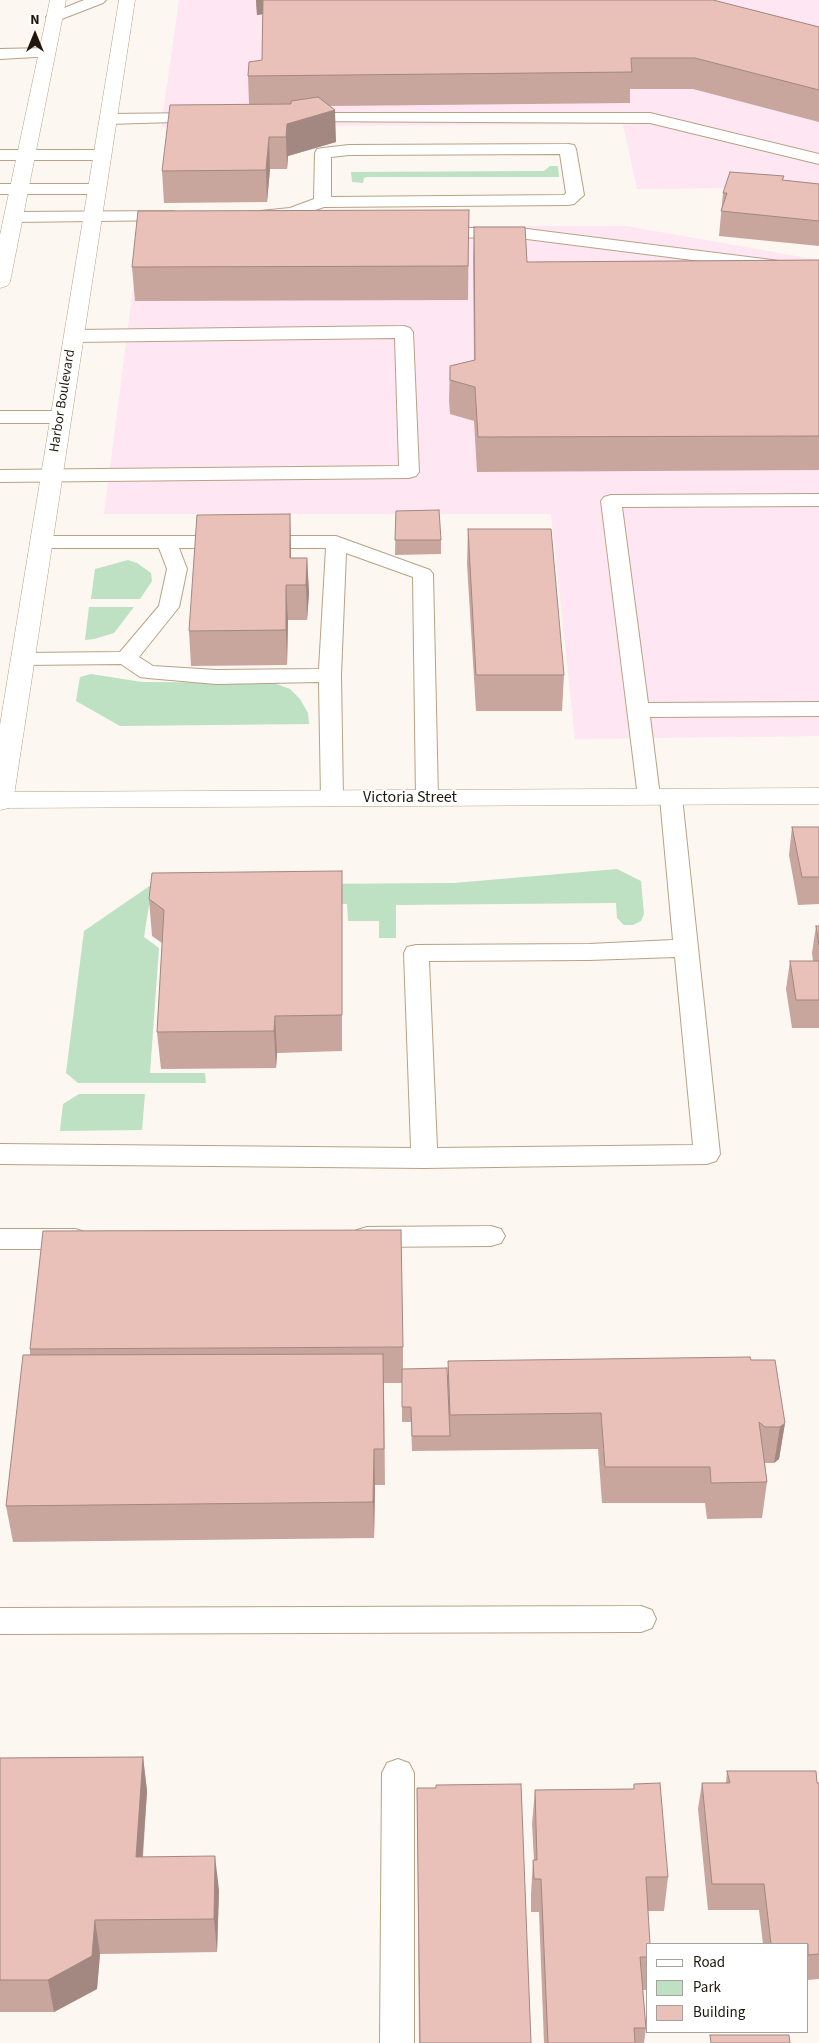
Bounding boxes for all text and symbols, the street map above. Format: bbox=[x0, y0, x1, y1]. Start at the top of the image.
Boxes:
north arrow bbox=[10, 10, 60, 60]
text: N bbox=[30, 10, 40, 30]
street label: Harbor Boulevard bbox=[47, 348, 79, 454]
street label: Victoria Street bbox=[363, 788, 457, 808]
legend bbox=[646, 1943, 809, 2033]
text: Road bbox=[693, 1952, 725, 1973]
text: Park bbox=[693, 1977, 721, 1998]
text: Building bbox=[693, 2002, 745, 2023]

